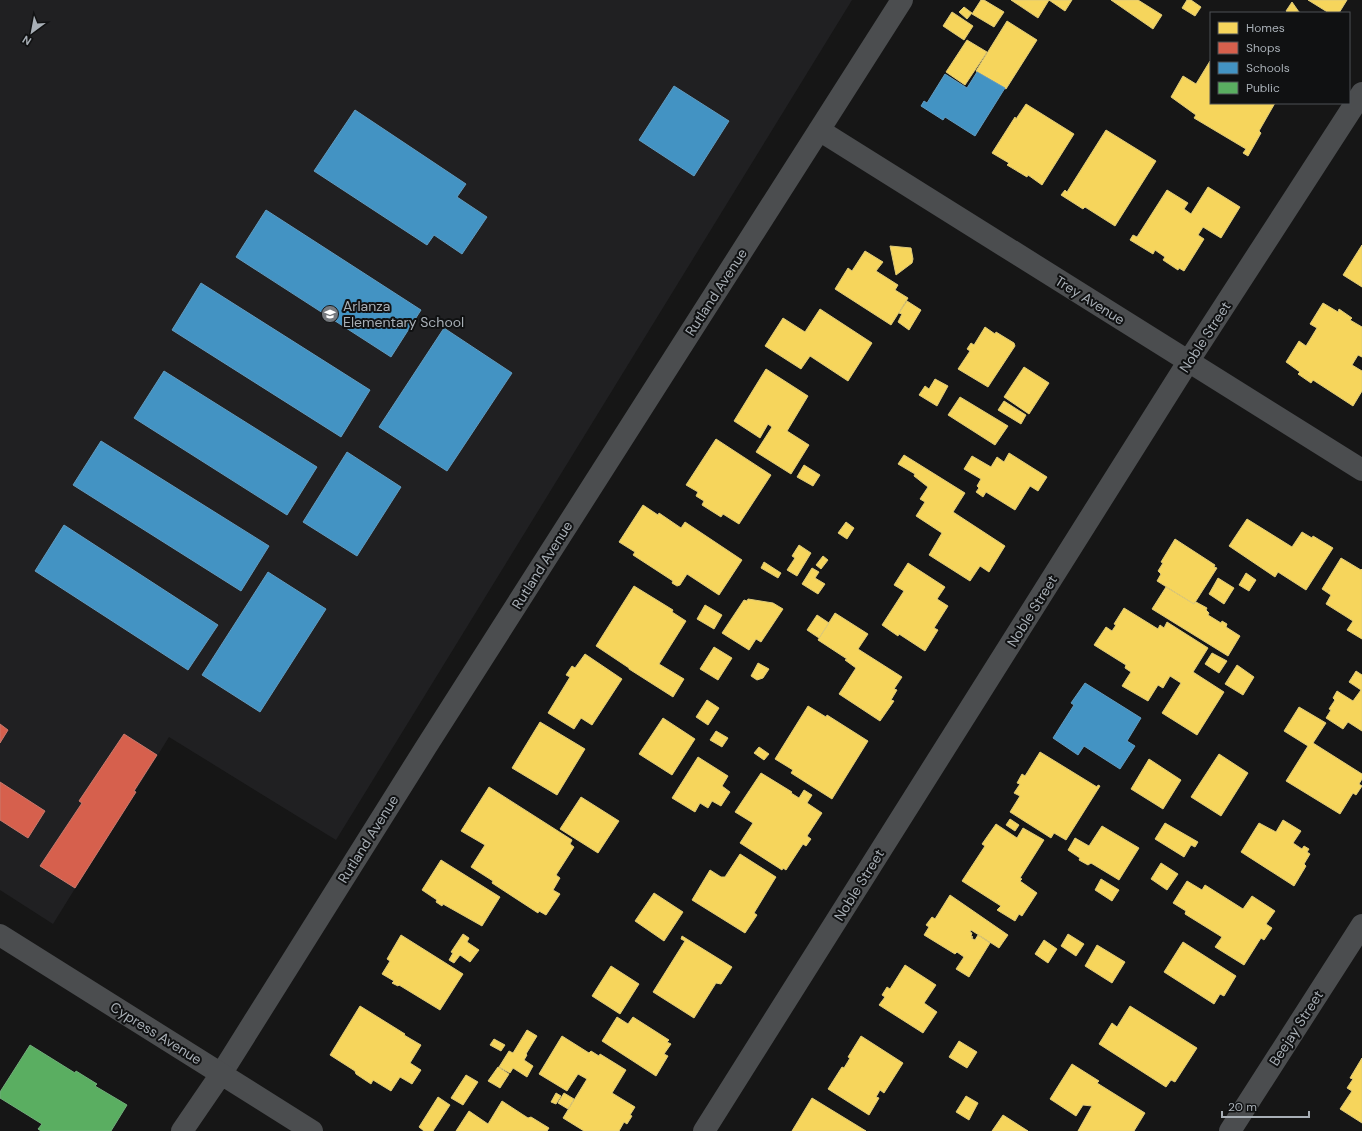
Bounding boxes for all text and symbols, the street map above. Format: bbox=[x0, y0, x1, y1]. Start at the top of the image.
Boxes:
north arrow bbox=[12, 12, 52, 52]
legend bbox=[1210, 12, 1350, 104]
text: Homes bbox=[1246, 20, 1285, 36]
text: N bbox=[20, 32, 34, 49]
text: Shops bbox=[1246, 40, 1281, 56]
text: Schools bbox=[1246, 60, 1290, 76]
text: Public bbox=[1246, 80, 1280, 96]
street label: Rutland Avenue bbox=[681, 245, 751, 339]
street label: Trey Avenue bbox=[1052, 272, 1128, 329]
place label: Arlanza Elementary School bbox=[343, 297, 464, 331]
street label: Noble Street bbox=[1175, 298, 1235, 376]
school or university icon: Arlanza Elementary School bbox=[320, 304, 340, 324]
street label: Rutland Avenue bbox=[508, 518, 576, 612]
street label: Noble Street bbox=[1003, 572, 1061, 650]
street label: Rutland Avenue bbox=[334, 792, 402, 886]
street label: Noble Street bbox=[830, 846, 888, 924]
street label: Beejay Street bbox=[1265, 987, 1327, 1069]
street label: Cypress Avenue bbox=[107, 998, 205, 1068]
scale bar bbox=[1222, 1093, 1309, 1119]
text: 20 m bbox=[1228, 1099, 1257, 1115]

